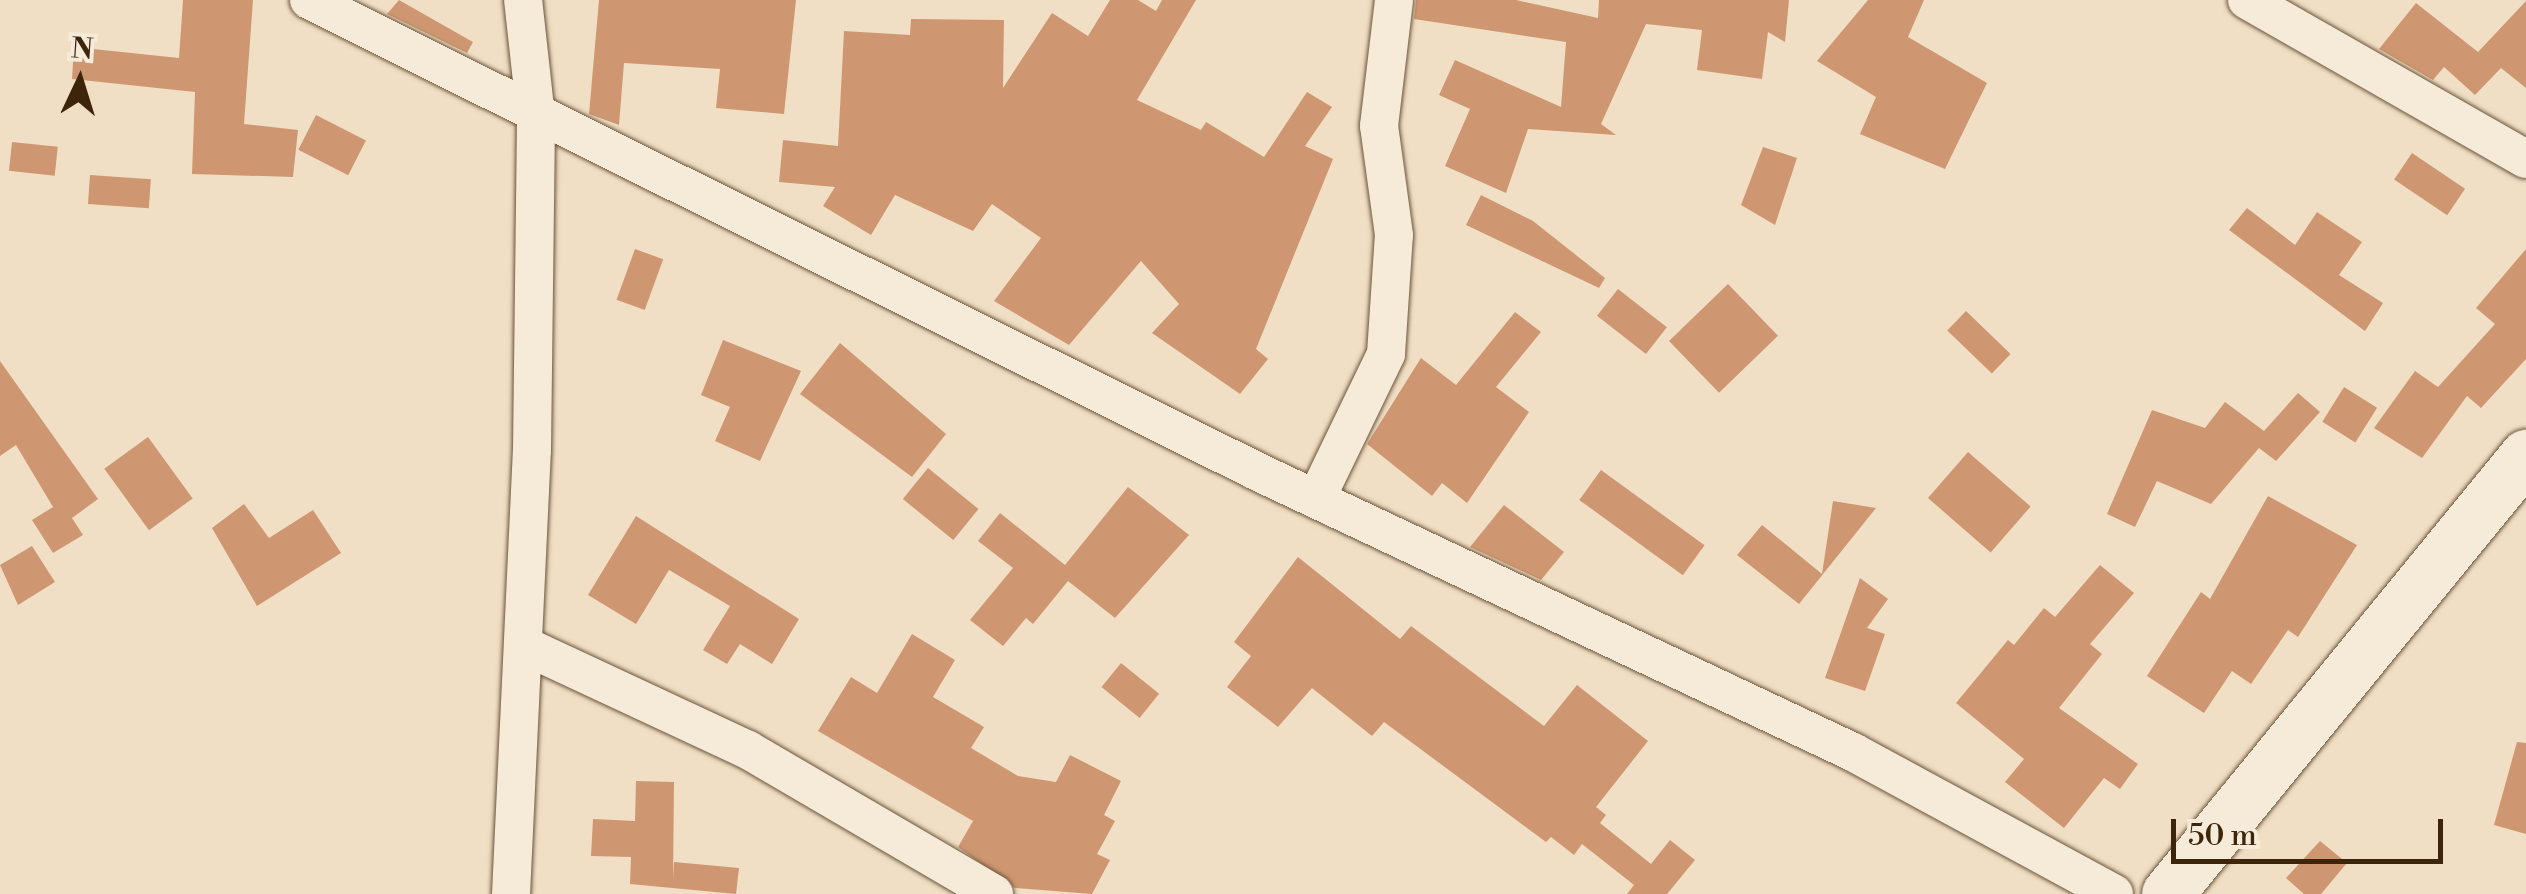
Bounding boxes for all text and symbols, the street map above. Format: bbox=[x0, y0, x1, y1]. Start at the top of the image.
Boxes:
north arrow bbox=[30, 30, 130, 130]
text: N bbox=[70, 31, 94, 68]
scale bar bbox=[2176, 799, 2448, 861]
text: 50 m bbox=[2188, 817, 2257, 855]

